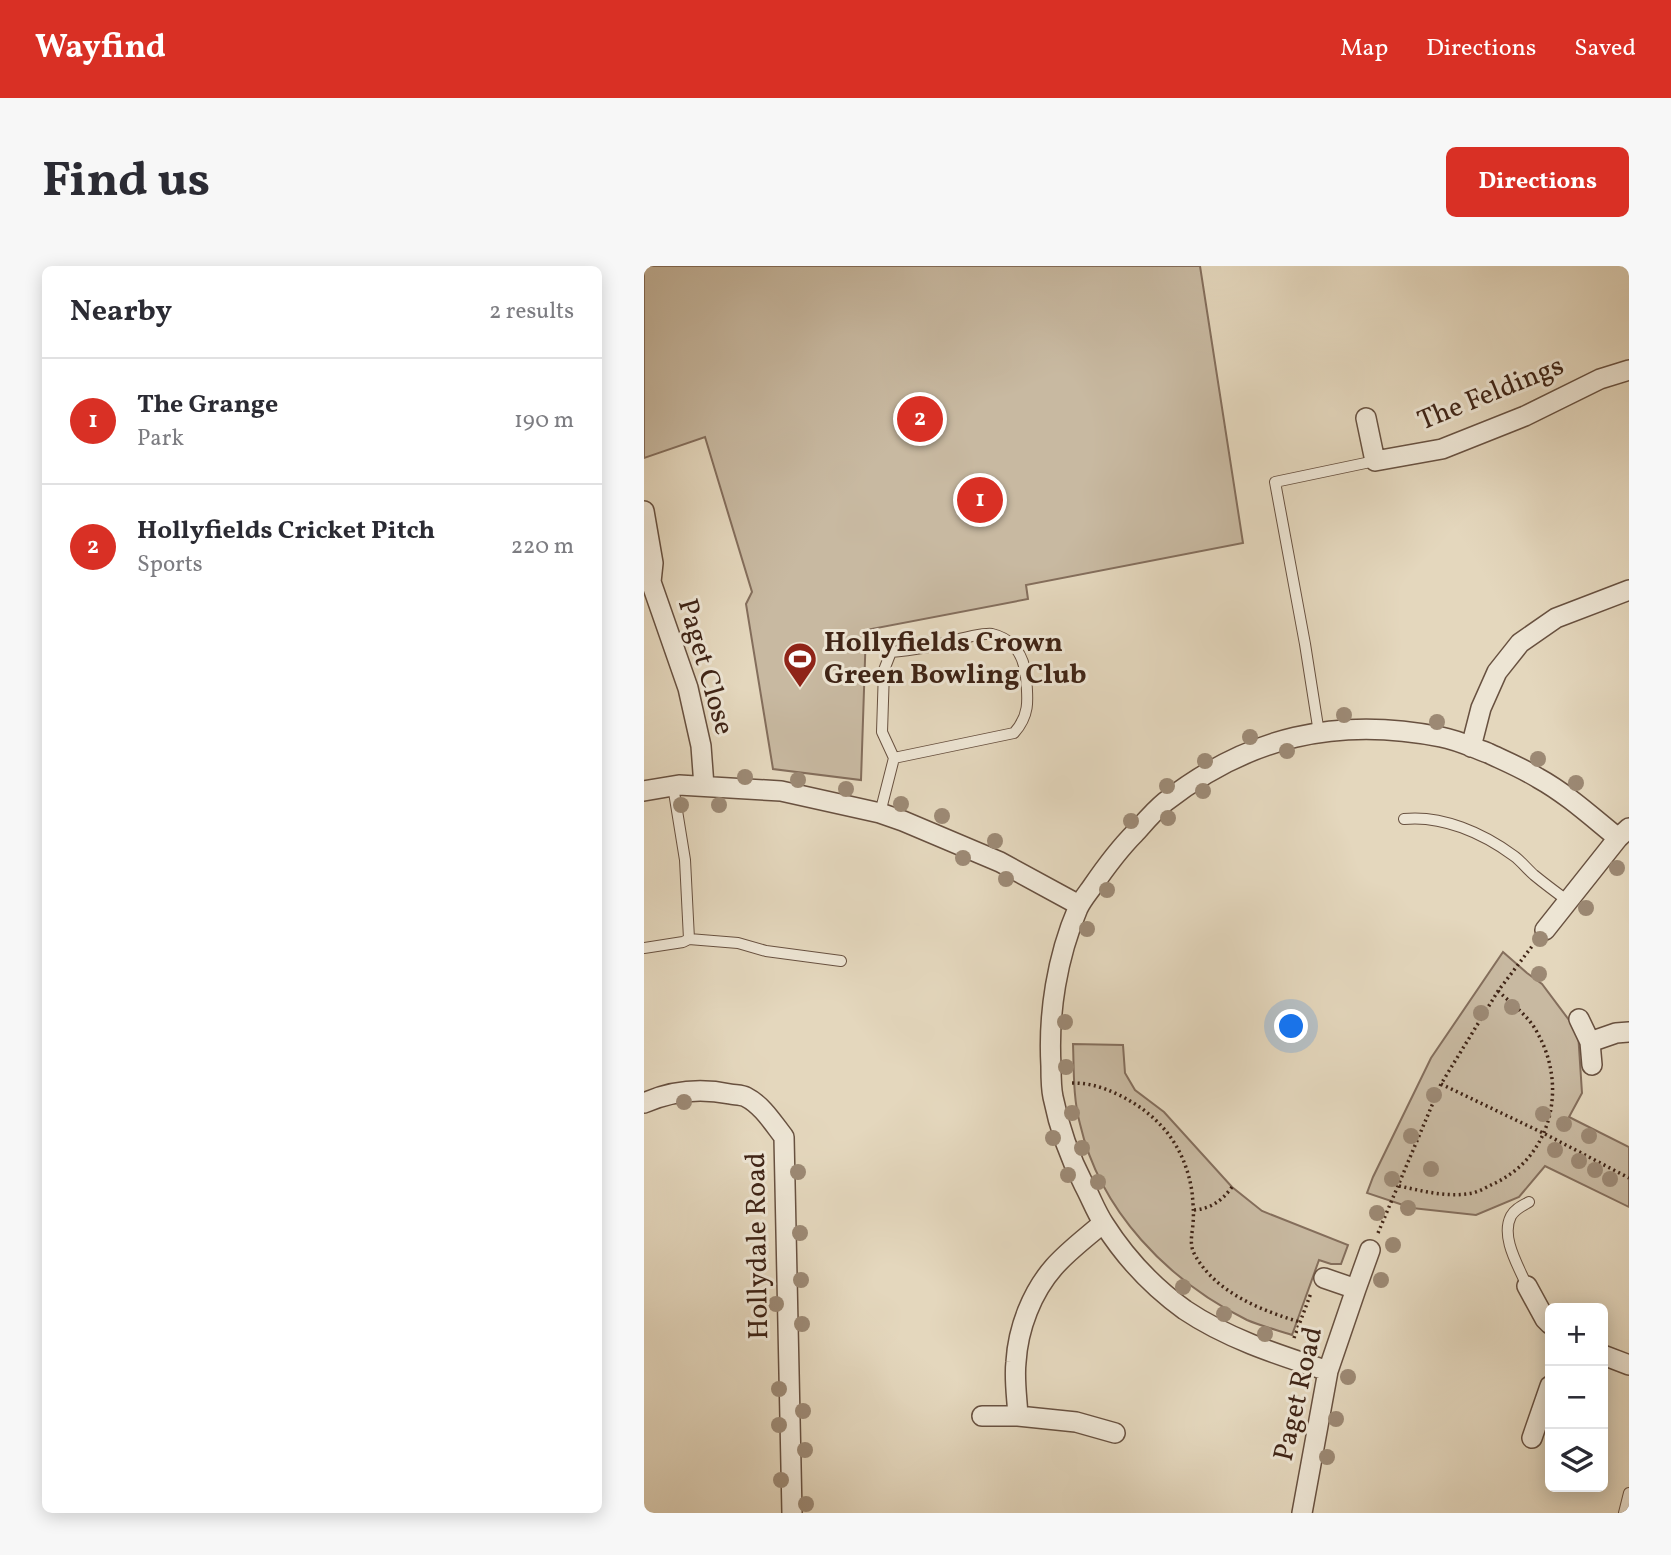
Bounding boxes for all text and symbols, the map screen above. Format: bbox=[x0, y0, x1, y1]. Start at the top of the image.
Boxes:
text: Wayfind bbox=[35, 26, 166, 72]
text: Map bbox=[1340, 32, 1388, 66]
text: Directions bbox=[1426, 32, 1536, 66]
text: Saved bbox=[1574, 32, 1636, 66]
button: Directions bbox=[1446, 147, 1629, 217]
text: Find us bbox=[42, 148, 210, 217]
text: Nearby bbox=[70, 291, 172, 333]
text: 2 results bbox=[489, 296, 574, 328]
street label: The Feldings bbox=[1412, 347, 1570, 441]
text: The Grange bbox=[137, 387, 278, 423]
pin: 2 bbox=[897, 393, 943, 445]
text: 1 bbox=[88, 405, 98, 437]
text: 190 m bbox=[514, 405, 574, 437]
text: Park bbox=[137, 423, 184, 455]
pin: 1 bbox=[957, 474, 1003, 526]
text: Hollyfields Cricket Pitch bbox=[137, 513, 435, 549]
text: 2 bbox=[87, 531, 99, 563]
text: 220 m bbox=[511, 531, 574, 563]
text: Sports bbox=[137, 549, 203, 581]
street label: Paget Close bbox=[667, 594, 743, 740]
place label: Hollyfields Crown Green Bowling Club bbox=[824, 624, 1087, 695]
sports icon: Hollyfields Crown Green Bowling Club bbox=[781, 640, 819, 689]
your location bbox=[1274, 1009, 1308, 1043]
street label: Hollydale Road bbox=[737, 1152, 779, 1340]
map controls bbox=[1545, 1303, 1608, 1492]
button: + bbox=[1545, 1303, 1608, 1366]
street label: Paget Road bbox=[1265, 1323, 1333, 1465]
button: − bbox=[1545, 1366, 1608, 1429]
button: layers bbox=[1545, 1429, 1608, 1492]

